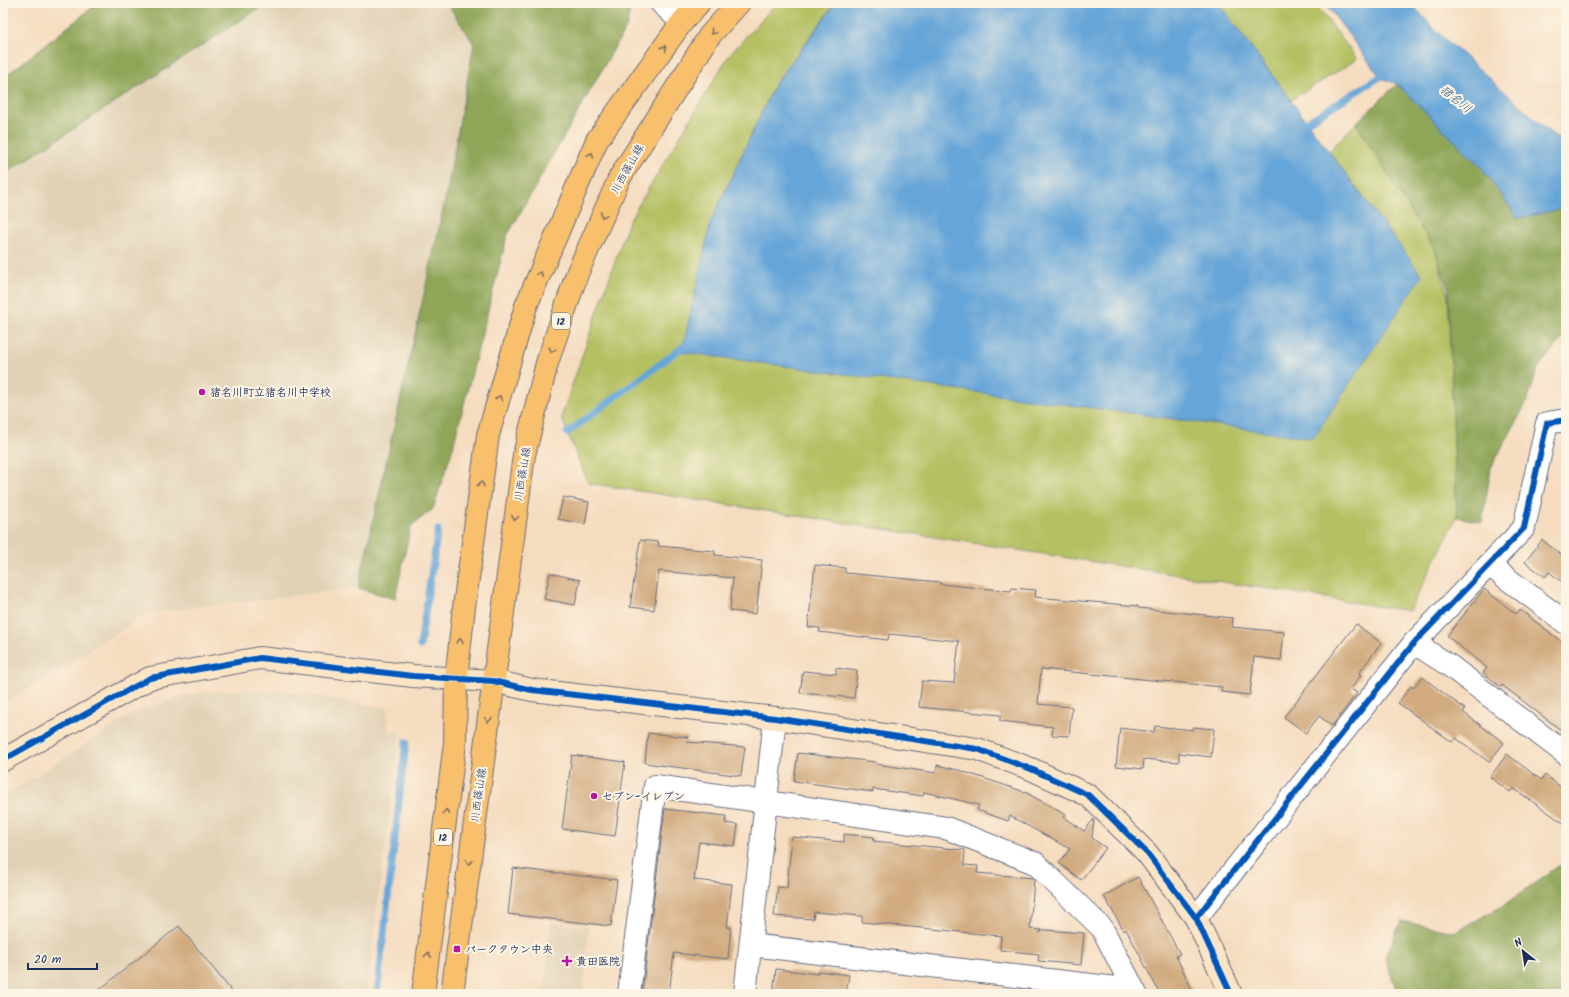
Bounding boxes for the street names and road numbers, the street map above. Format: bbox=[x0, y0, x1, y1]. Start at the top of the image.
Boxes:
street label: 川西篠山線 bbox=[607, 141, 649, 198]
road number: 12 bbox=[552, 313, 570, 329]
street label: 川西篠山線 bbox=[510, 446, 536, 503]
street label: 川西篠山線 bbox=[466, 767, 492, 824]
road number: 12 bbox=[434, 829, 452, 845]

